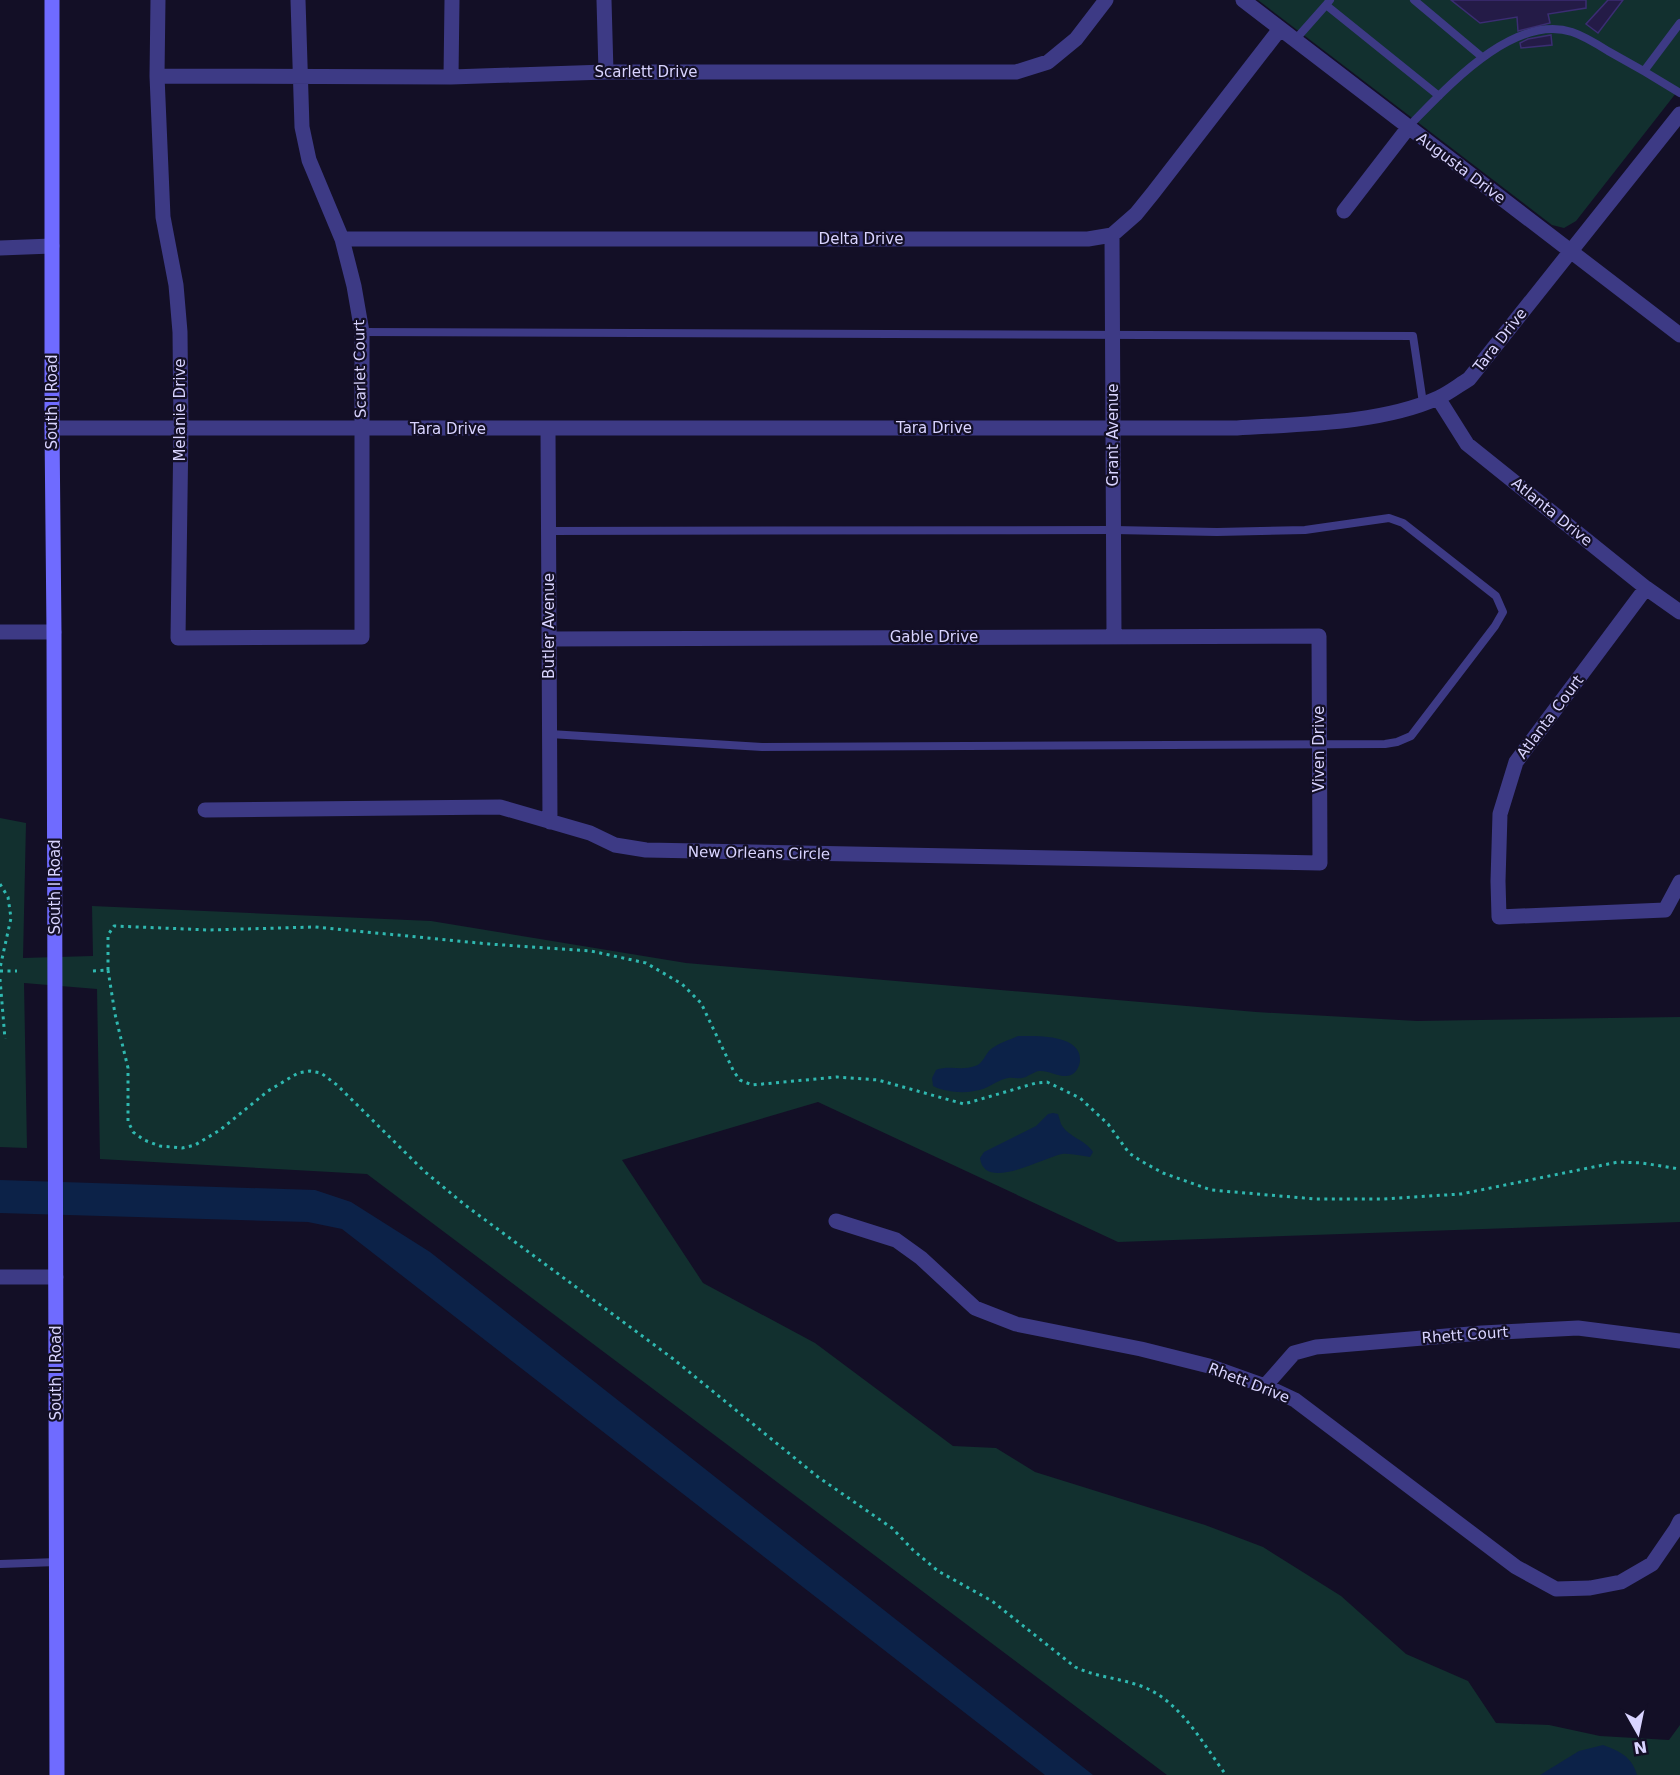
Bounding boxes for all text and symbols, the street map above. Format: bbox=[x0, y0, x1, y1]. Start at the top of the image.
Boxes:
street label: Scarlett Drive bbox=[594, 63, 698, 81]
street label: Augusta Drive bbox=[1413, 129, 1509, 207]
street label: Delta Drive bbox=[819, 230, 903, 248]
street label: Tara Drive bbox=[1469, 305, 1530, 376]
street label: Scarlet Court bbox=[350, 320, 370, 418]
street label: South I Road bbox=[43, 354, 61, 450]
street label: Melanie Drive bbox=[171, 358, 189, 462]
street label: Grant Avenue bbox=[1104, 384, 1122, 486]
street label: Tara Drive bbox=[895, 419, 972, 437]
street label: Tara Drive bbox=[409, 420, 486, 438]
street label: Atlanta Drive bbox=[1508, 474, 1596, 550]
street label: Butler Avenue bbox=[540, 573, 558, 679]
street label: Gable Drive bbox=[890, 628, 978, 646]
street label: Atlanta Court bbox=[1513, 672, 1587, 762]
street label: Viven Drive bbox=[1310, 706, 1328, 792]
street label: South I Road bbox=[46, 839, 64, 935]
street label: New Orleans Circle bbox=[688, 843, 830, 863]
street label: Rhett Court bbox=[1421, 1323, 1509, 1347]
street label: South I Road bbox=[47, 1325, 65, 1421]
street label: Rhett Drive bbox=[1206, 1359, 1292, 1407]
north arrow bbox=[1608, 1703, 1668, 1763]
text: N bbox=[1632, 1737, 1648, 1758]

